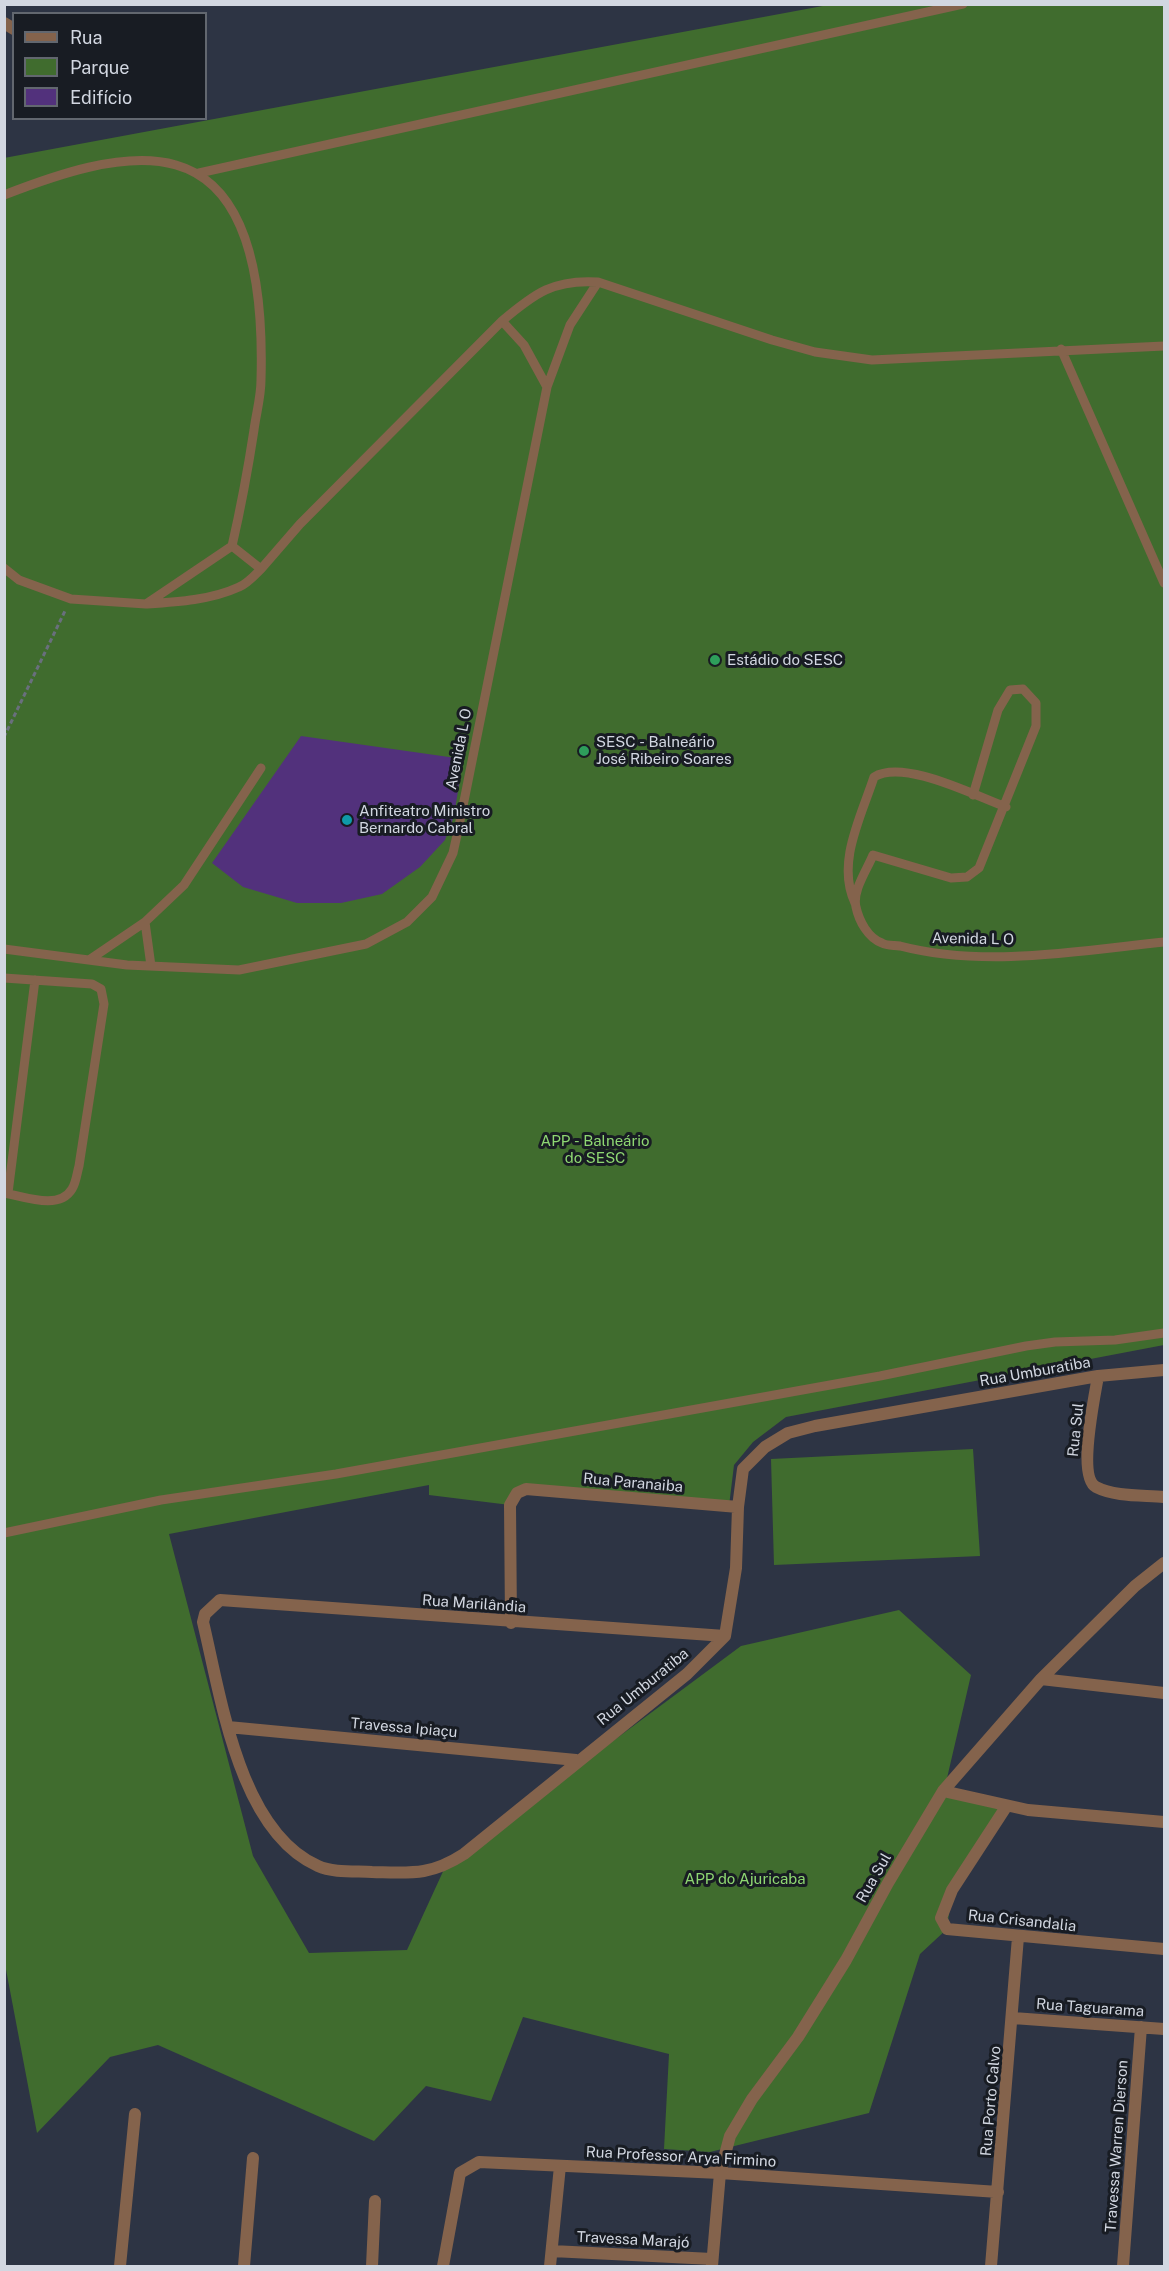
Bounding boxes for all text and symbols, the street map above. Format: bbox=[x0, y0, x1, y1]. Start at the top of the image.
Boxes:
legend bbox=[12, 12, 207, 120]
text: Rua bbox=[70, 27, 102, 48]
text: Parque bbox=[70, 57, 130, 78]
text: Edifício bbox=[70, 87, 132, 108]
place label: Estádio do SESC bbox=[727, 651, 843, 669]
marker: Estádio do SESC bbox=[708, 653, 722, 667]
street label: Avenida L O bbox=[442, 707, 476, 791]
place label: SESC - Balneário José Ribeiro Soares bbox=[596, 733, 731, 768]
marker: SESC - Balneário José Ribeiro Soares bbox=[577, 744, 591, 758]
place label: Anfiteatro Ministro Bernardo Cabral bbox=[359, 802, 490, 837]
marker: Anfiteatro Ministro Bernardo Cabral bbox=[340, 813, 354, 827]
street label: Avenida L O bbox=[932, 929, 1014, 949]
park label: APP - Balneário do SESC bbox=[541, 1132, 649, 1167]
street label: Rua Umburatiba bbox=[978, 1353, 1092, 1391]
street label: Rua Sul bbox=[1064, 1402, 1088, 1458]
street label: Rua Paranaiba bbox=[582, 1470, 684, 1496]
street label: Rua Marilândia bbox=[421, 1591, 527, 1617]
street label: Rua Umburatiba bbox=[594, 1645, 692, 1729]
street label: Travessa Ipiaçu bbox=[350, 1714, 458, 1742]
street label: Rua Sul bbox=[853, 1850, 895, 1906]
park label: APP do Ajuricaba bbox=[685, 1870, 805, 1888]
street label: Rua Crisandalia bbox=[967, 1906, 1077, 1936]
street label: Rua Taguarama bbox=[1035, 1995, 1145, 2021]
street label: Rua Porto Calvo bbox=[977, 2045, 1005, 2157]
street label: Travessa Warren Dierson bbox=[1102, 2059, 1132, 2233]
street label: Rua Professor Arya Firmino bbox=[585, 2143, 777, 2171]
street label: Travessa Marajó bbox=[576, 2228, 690, 2252]

